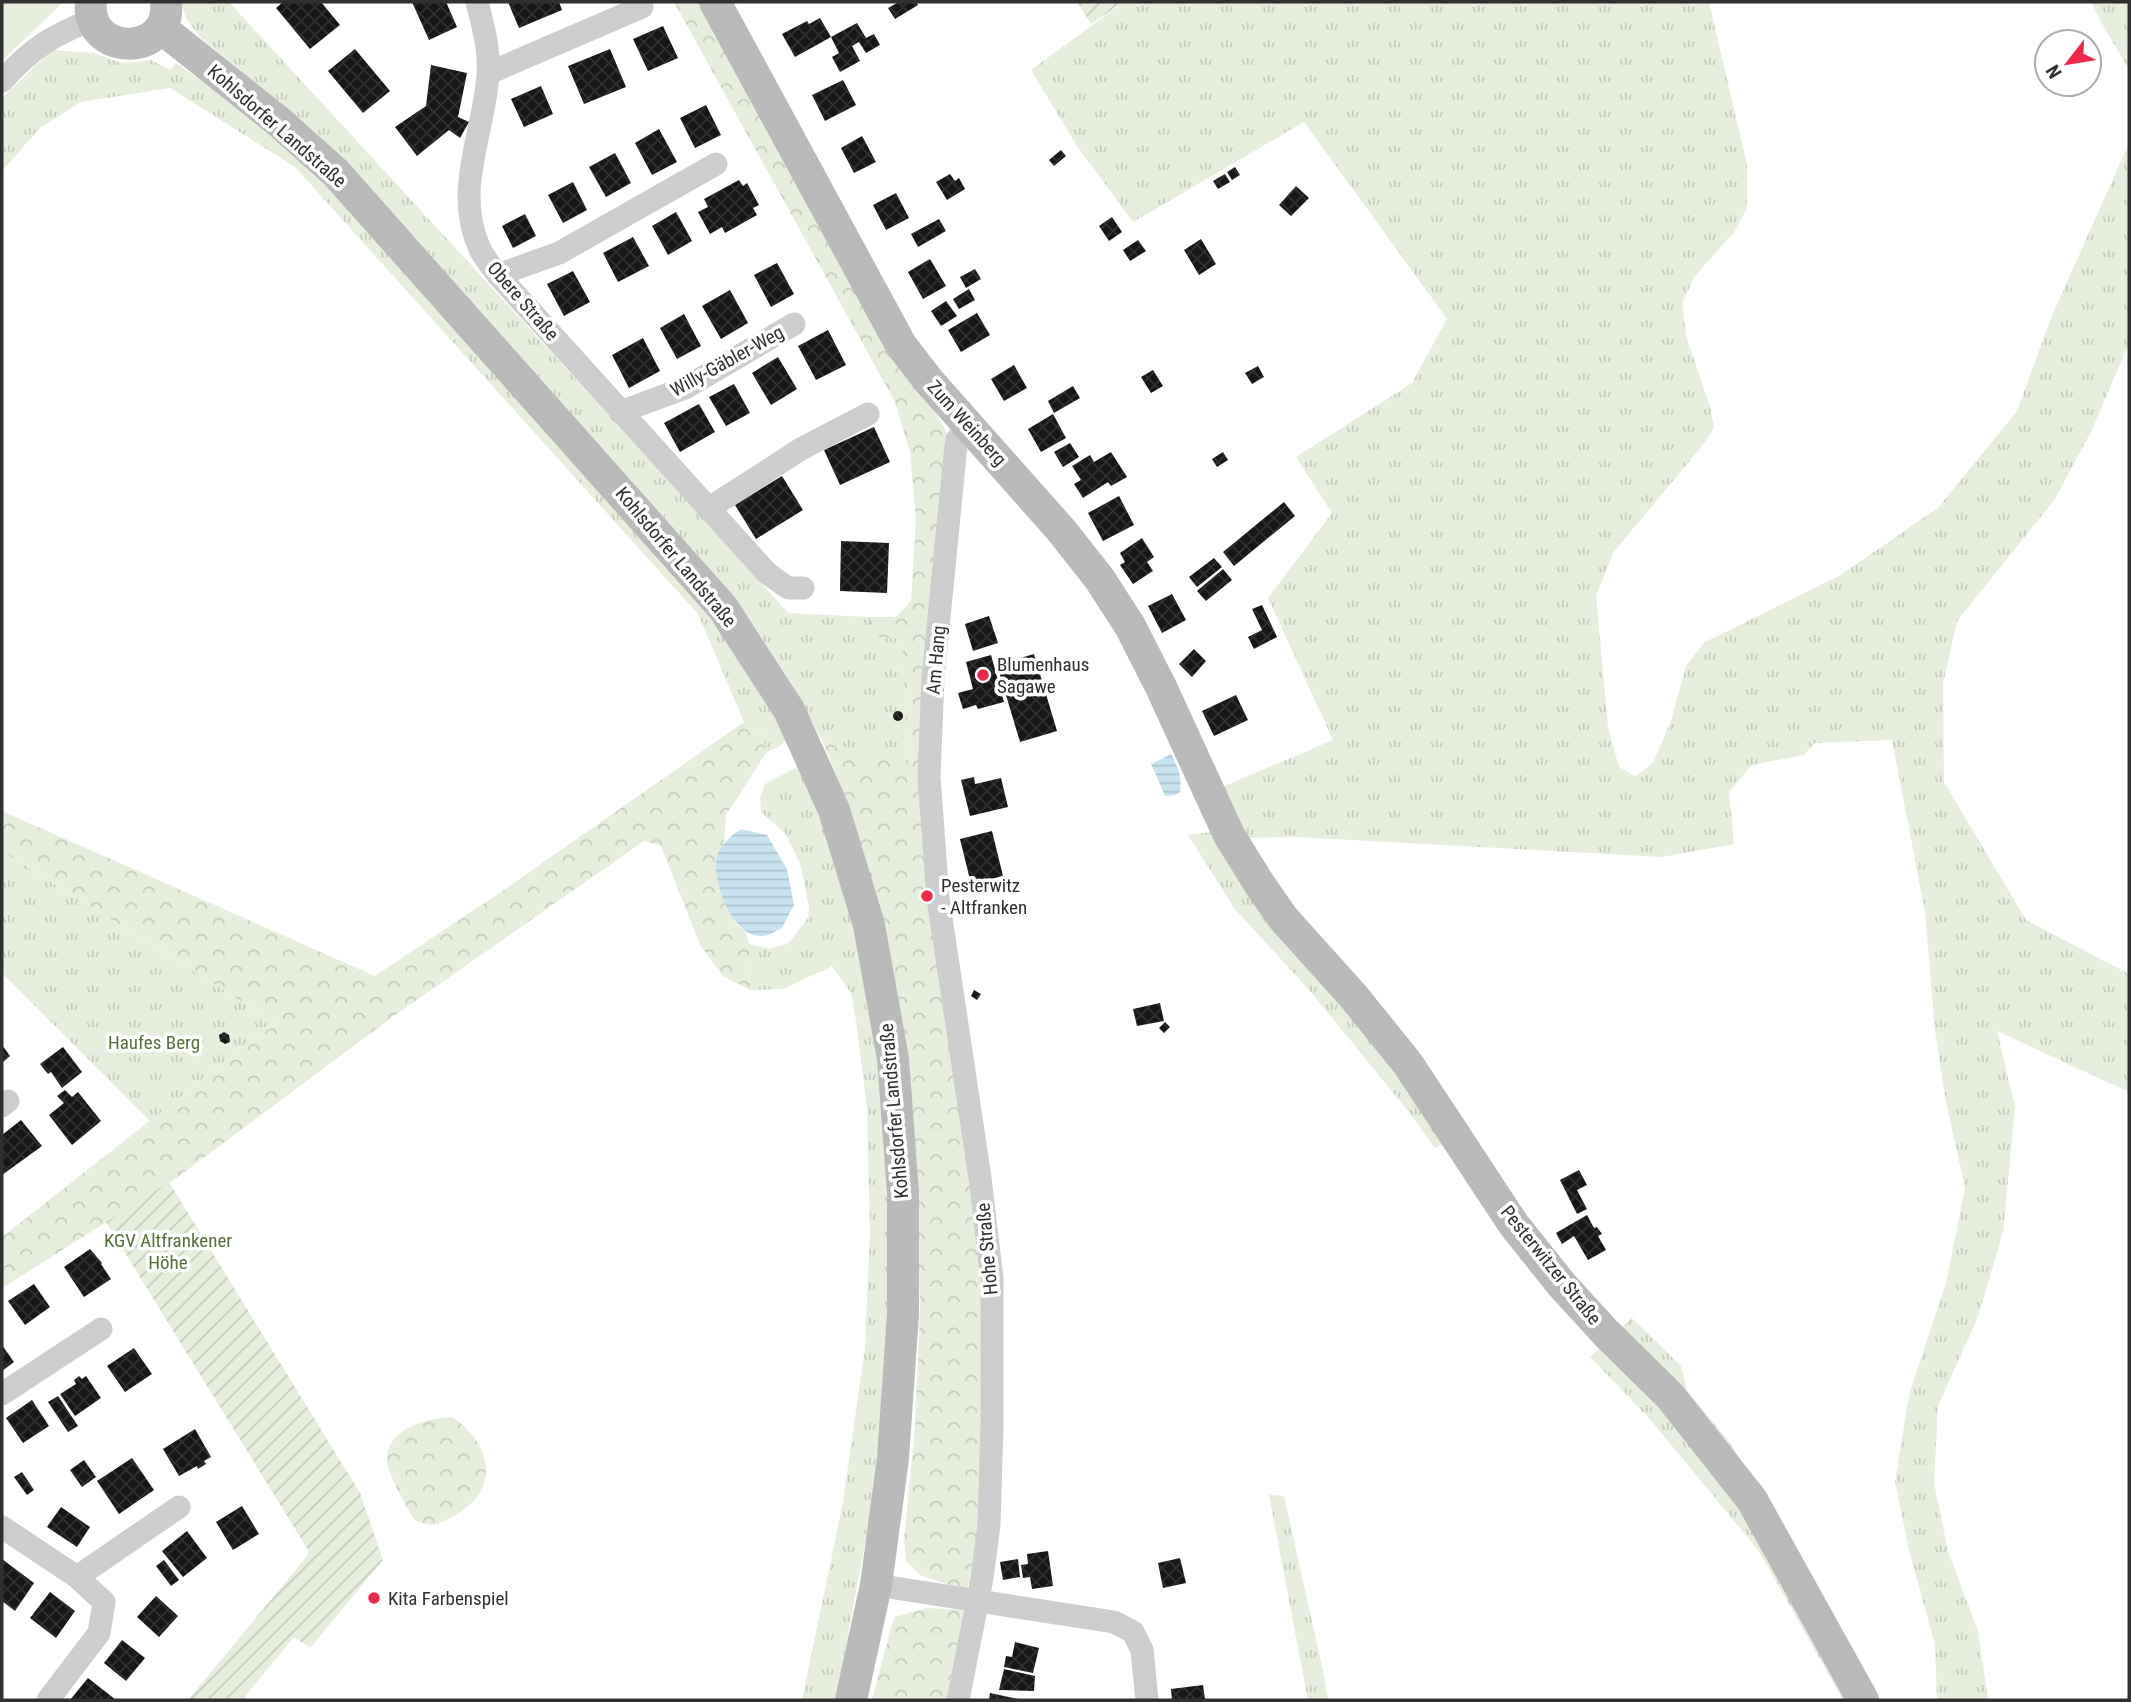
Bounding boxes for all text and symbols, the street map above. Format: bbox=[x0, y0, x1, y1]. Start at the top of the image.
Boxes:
north arrow bbox=[2033, 28, 2103, 98]
street label: Kohlsdorfer Landstraße bbox=[203, 60, 351, 192]
text: N bbox=[2041, 61, 2067, 82]
street label: Obere Straße bbox=[482, 257, 564, 345]
street label: Willy-Gäbler-Weg bbox=[666, 320, 788, 402]
street label: Zum Weinberg bbox=[922, 375, 1012, 471]
street label: Kohlsdorfer Landstraße bbox=[611, 482, 741, 632]
street label: Am Hang bbox=[922, 625, 950, 695]
place label: Blumenhaus Sagawe bbox=[997, 653, 1089, 698]
marker: Blumenhaus Sagawe bbox=[975, 667, 991, 683]
place label: Pesterwitz - Altfranken bbox=[941, 874, 1027, 919]
marker: Pesterwitz - Altfranken bbox=[919, 888, 935, 904]
street label: Kohlsdorfer Landstraße bbox=[875, 1022, 913, 1200]
park label: Haufes Berg bbox=[108, 1031, 200, 1054]
street label: Pesterwitzer Straße bbox=[1496, 1201, 1606, 1329]
street label: Hohe Straße bbox=[972, 1202, 1002, 1296]
park label: KGV Altfrankener Höhe bbox=[104, 1229, 232, 1274]
place label: Kita Farbenspiel bbox=[388, 1587, 509, 1610]
marker: Kita Farbenspiel bbox=[366, 1590, 382, 1606]

